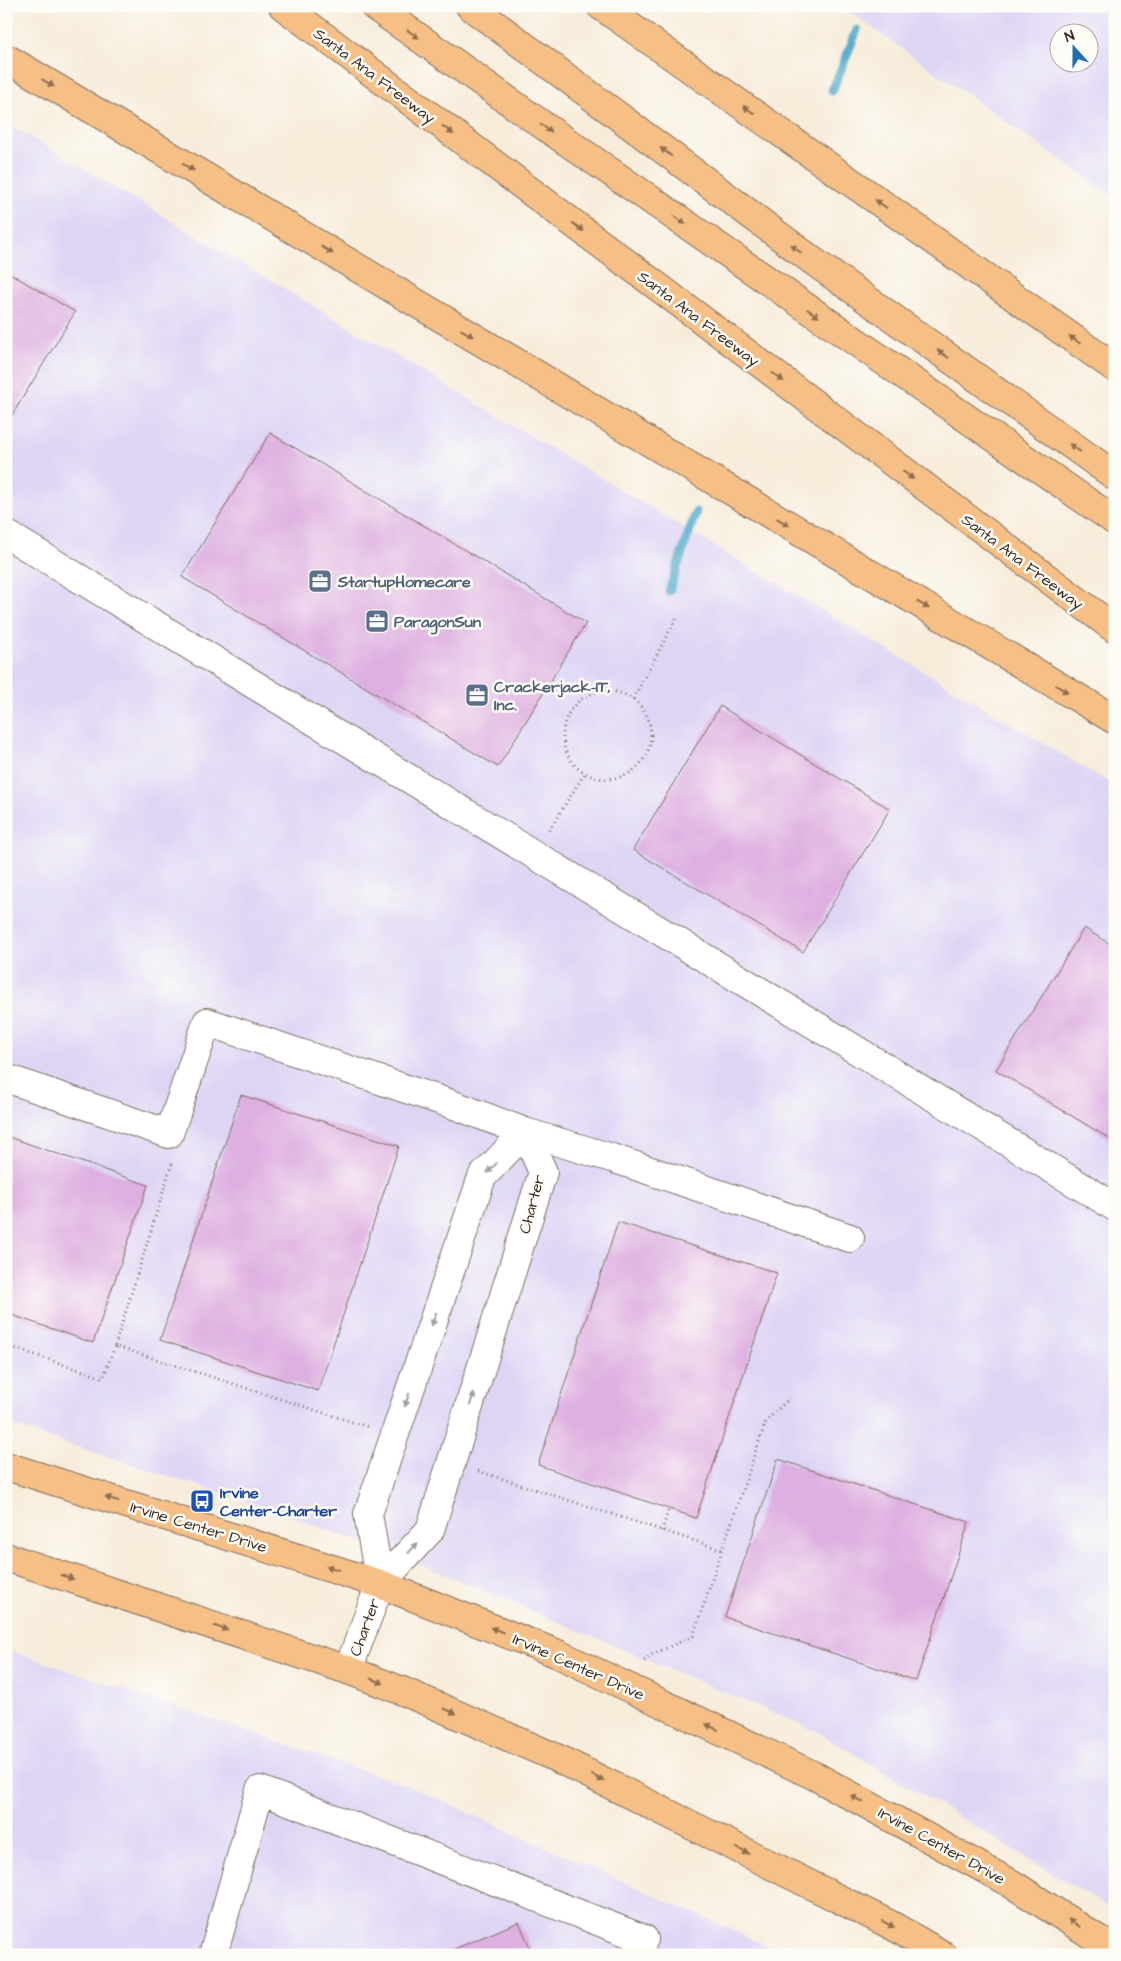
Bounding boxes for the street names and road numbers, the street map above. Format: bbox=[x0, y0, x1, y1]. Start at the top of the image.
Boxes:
street label: Santa Ana Freeway bbox=[308, 23, 440, 130]
street label: Santa Ana Freeway bbox=[632, 266, 764, 373]
street label: Santa Ana Freeway bbox=[956, 509, 1088, 616]
street label: Charter bbox=[514, 1172, 550, 1236]
street label: Irvine Center Drive bbox=[128, 1496, 270, 1558]
street label: Charter bbox=[344, 1595, 386, 1659]
street label: Irvine Center Drive bbox=[509, 1628, 648, 1706]
street label: Irvine Center Drive bbox=[874, 1802, 1009, 1890]

